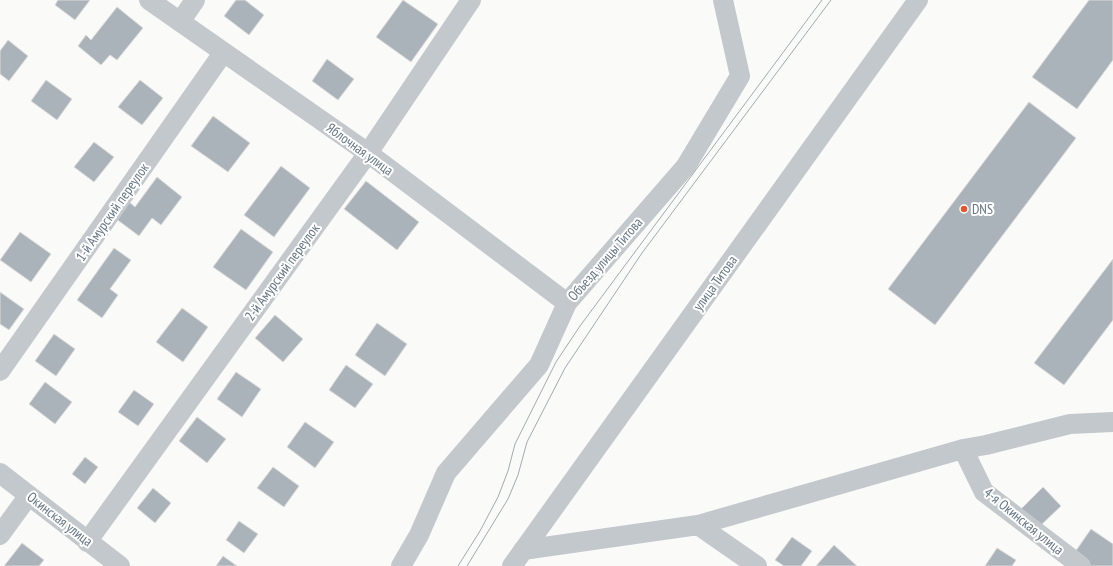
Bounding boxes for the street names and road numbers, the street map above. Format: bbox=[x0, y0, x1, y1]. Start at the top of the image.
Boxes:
street label: Яблочная улица bbox=[323, 119, 397, 179]
street label: 1-й Амурский переулок bbox=[71, 159, 153, 265]
street label: Объезд улицы Титова bbox=[564, 214, 646, 304]
street label: 2-й Амурский переулок bbox=[241, 219, 324, 324]
street label: улица Титова bbox=[689, 252, 741, 314]
street label: 4-я Окинская улица bbox=[981, 483, 1067, 559]
street label: Окинская улица bbox=[24, 488, 96, 550]

